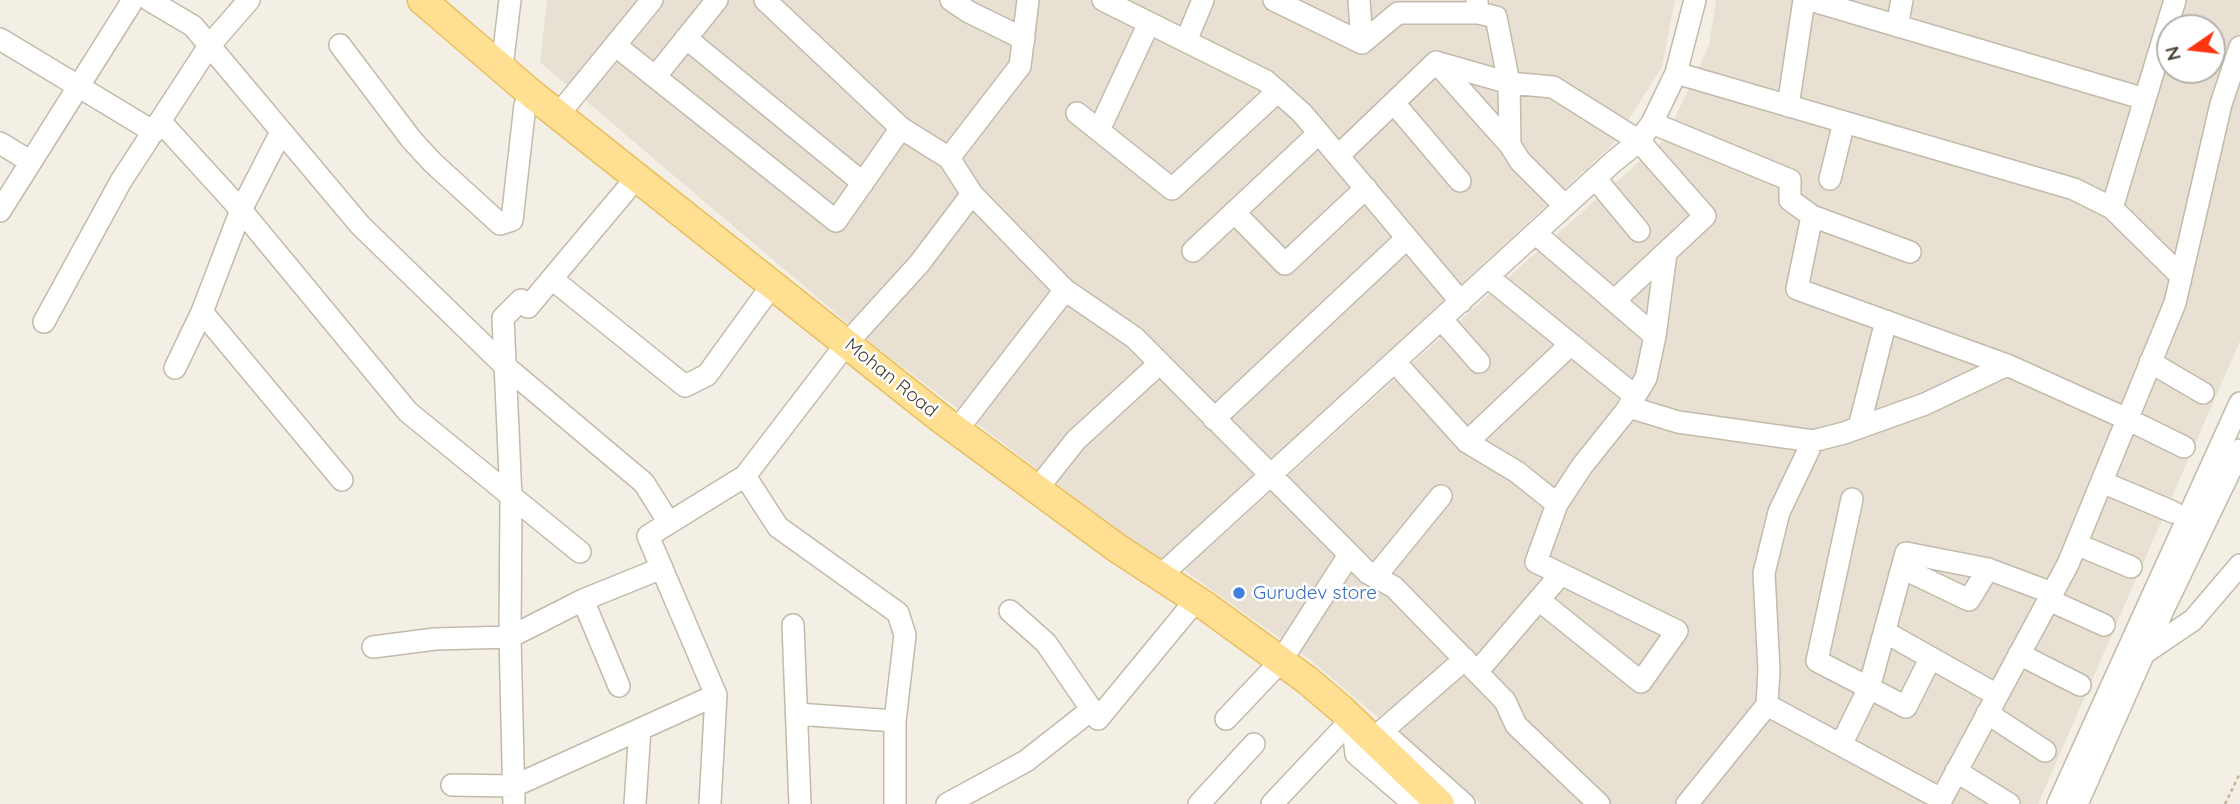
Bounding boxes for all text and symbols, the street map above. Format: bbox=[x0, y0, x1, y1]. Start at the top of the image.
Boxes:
north arrow bbox=[2156, 14, 2226, 84]
text: N bbox=[2159, 44, 2186, 63]
street label: Mohan Road bbox=[840, 334, 942, 422]
place label: Gurudev store bbox=[1253, 582, 1377, 604]
marker: Gurudev store bbox=[1231, 585, 1247, 601]

